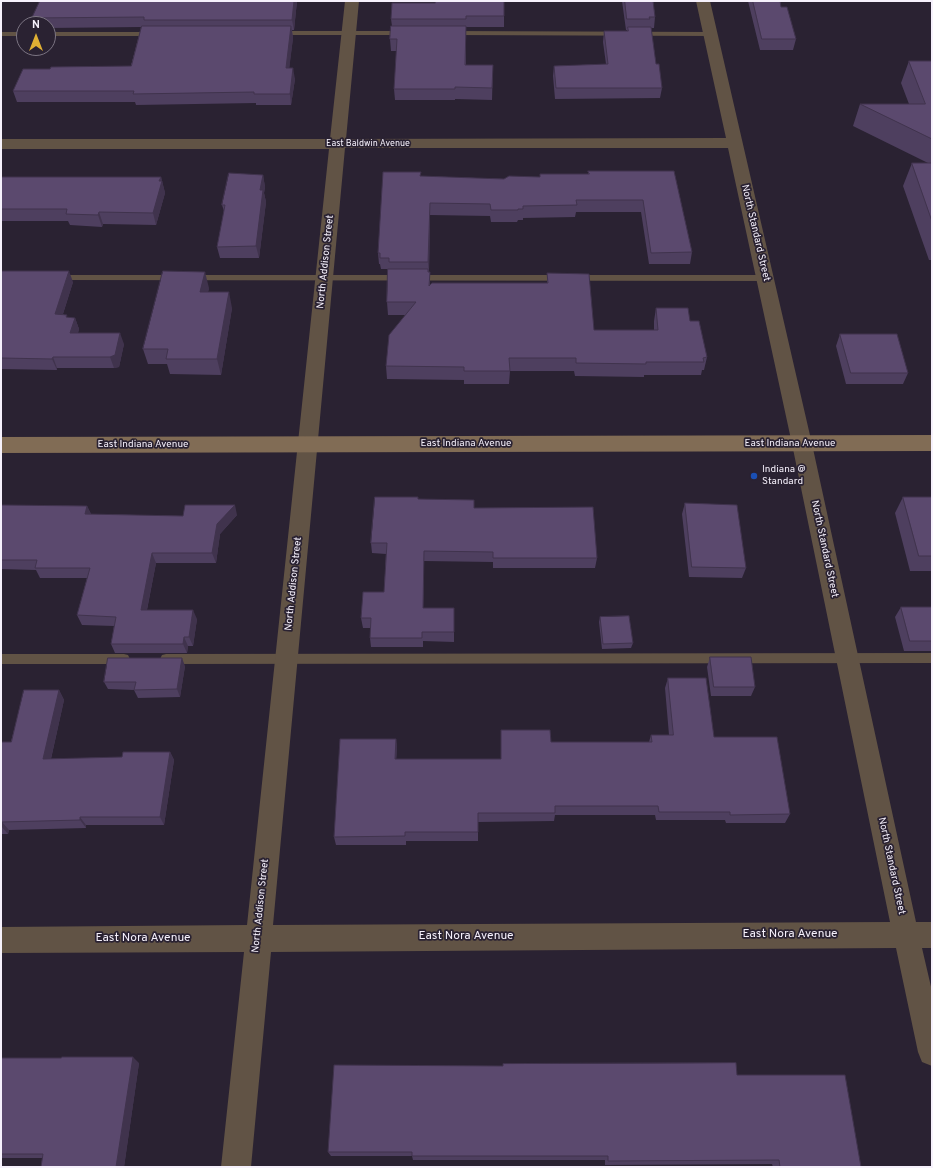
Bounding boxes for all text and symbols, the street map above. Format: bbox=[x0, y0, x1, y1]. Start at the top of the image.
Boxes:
north arrow bbox=[16, 16, 56, 56]
text: N bbox=[32, 18, 40, 32]
street label: East Baldwin Avenue bbox=[326, 139, 410, 149]
street label: North Standard Street bbox=[738, 183, 772, 283]
street label: North Addison Street bbox=[315, 214, 337, 310]
street label: East Indiana Avenue bbox=[421, 438, 511, 450]
street label: East Indiana Avenue bbox=[745, 438, 835, 450]
street label: East Indiana Avenue bbox=[98, 439, 188, 451]
place label: Indiana @ Standard bbox=[762, 464, 806, 488]
marker: Indiana @ Standard bbox=[749, 471, 759, 481]
street label: North Standard Street bbox=[808, 499, 840, 599]
street label: North Addison Street bbox=[283, 536, 305, 632]
street label: North Standard Street bbox=[875, 816, 907, 916]
street label: North Addison Street bbox=[250, 858, 272, 954]
street label: East Nora Avenue bbox=[742, 928, 838, 942]
street label: East Nora Avenue bbox=[418, 930, 514, 944]
street label: East Nora Avenue bbox=[95, 932, 191, 946]

